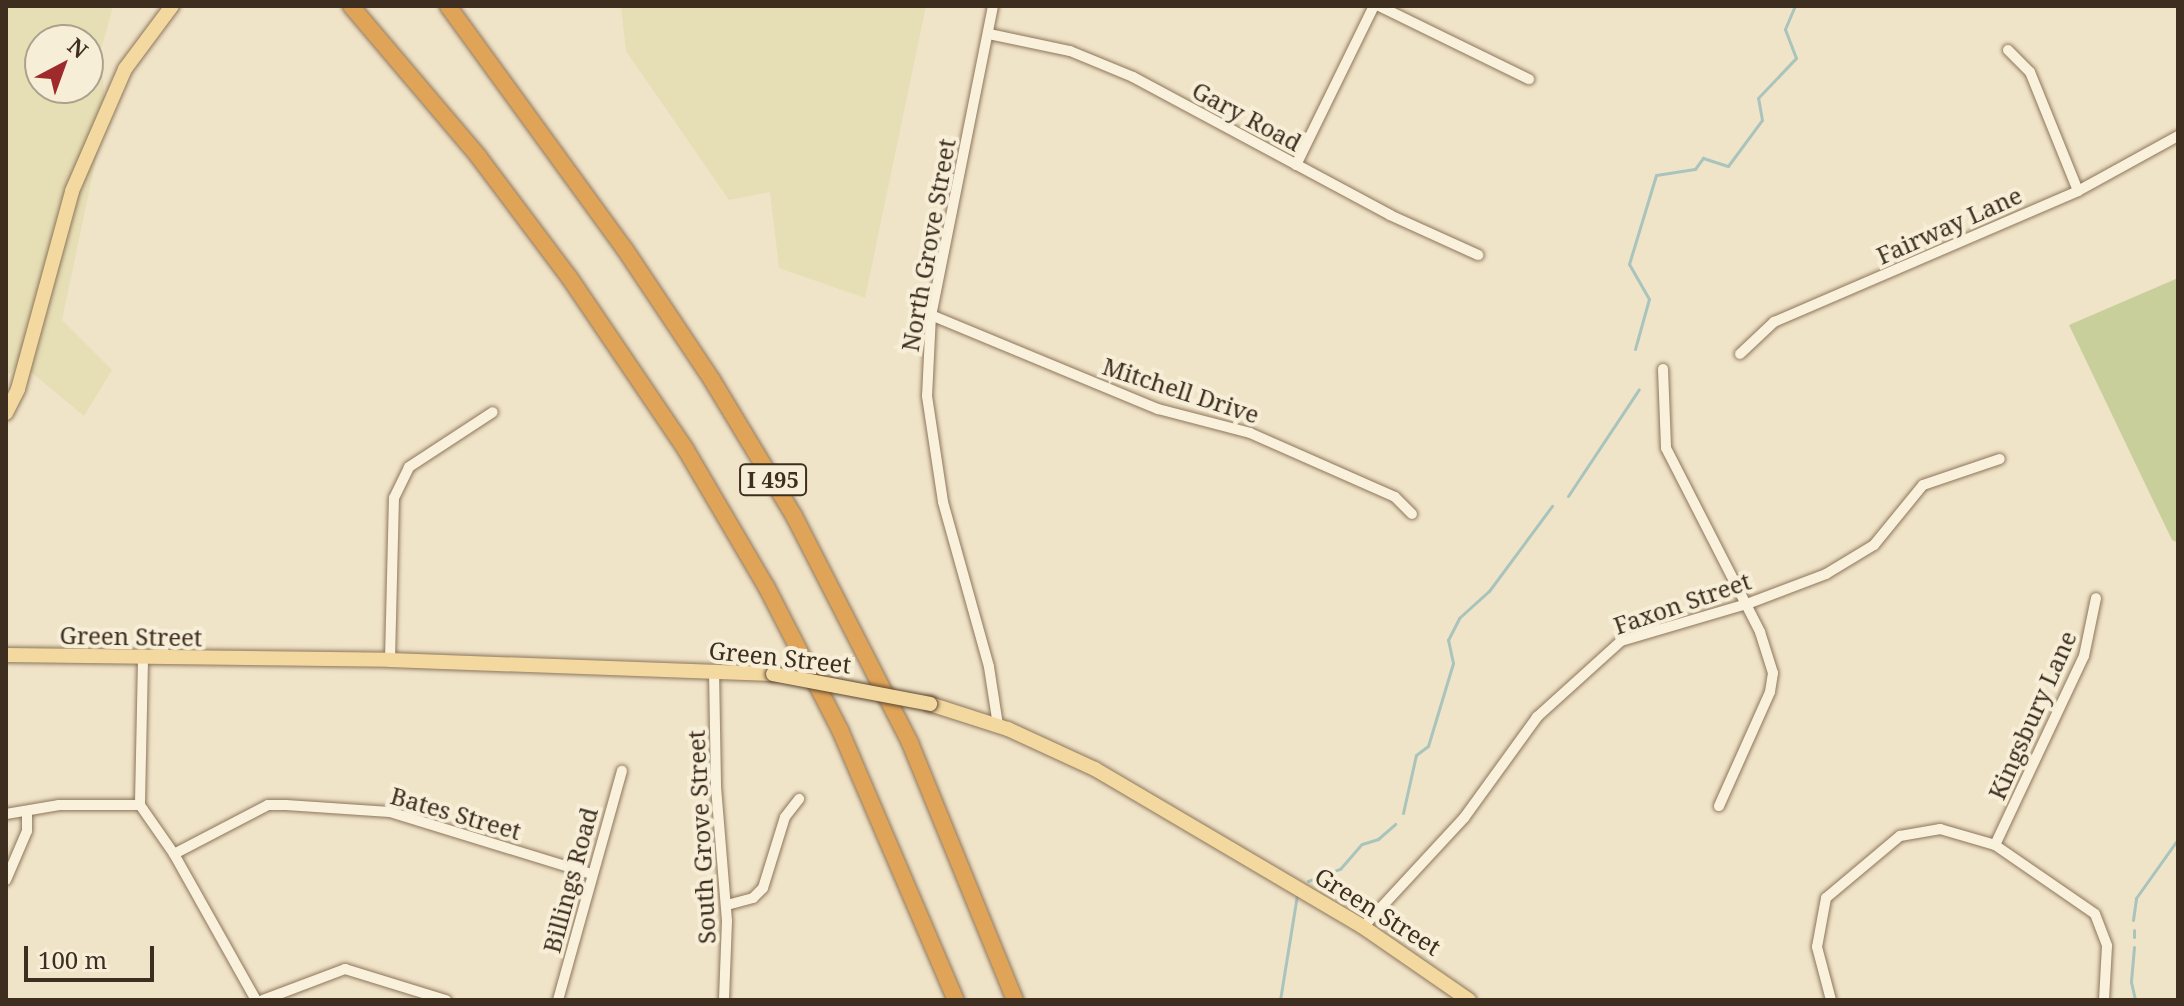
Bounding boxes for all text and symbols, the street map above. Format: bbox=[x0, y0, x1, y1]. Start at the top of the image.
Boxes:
north arrow bbox=[24, 24, 104, 104]
text: N bbox=[62, 30, 95, 64]
street label: Gary Road bbox=[1187, 75, 1307, 157]
street label: North Grove Street bbox=[895, 136, 961, 354]
street label: Fairway Lane bbox=[1872, 180, 2026, 270]
street label: Mitchell Drive bbox=[1099, 351, 1263, 429]
road number: I 495 bbox=[739, 462, 807, 498]
street label: Faxon Street bbox=[1610, 566, 1754, 640]
street label: Green Street bbox=[59, 620, 203, 652]
street label: Kingsbury Lane bbox=[1982, 626, 2082, 804]
street label: Green Street bbox=[707, 635, 853, 679]
street label: South Grove Street bbox=[681, 729, 721, 945]
street label: Bates Street bbox=[387, 781, 525, 845]
street label: Billings Road bbox=[537, 804, 603, 956]
street label: Green Street bbox=[1310, 861, 1446, 961]
scale bar bbox=[28, 930, 158, 980]
text: 100 m bbox=[38, 943, 107, 976]

